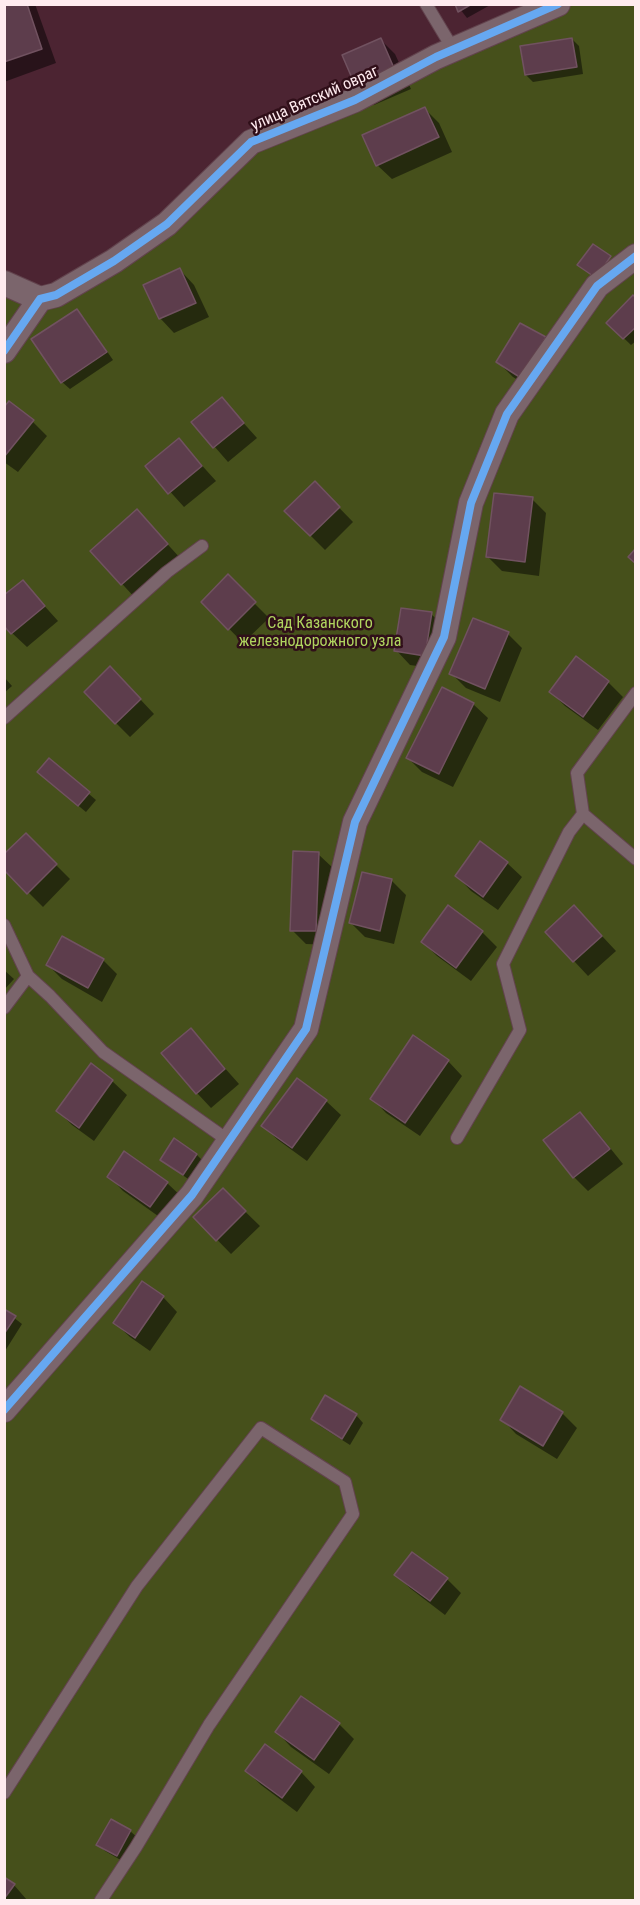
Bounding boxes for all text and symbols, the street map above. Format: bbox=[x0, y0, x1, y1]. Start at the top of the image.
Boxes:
street label: улица Вятский овраг bbox=[248, 62, 382, 136]
park label: Сад Казанского железнодорожного узла bbox=[239, 614, 401, 652]

